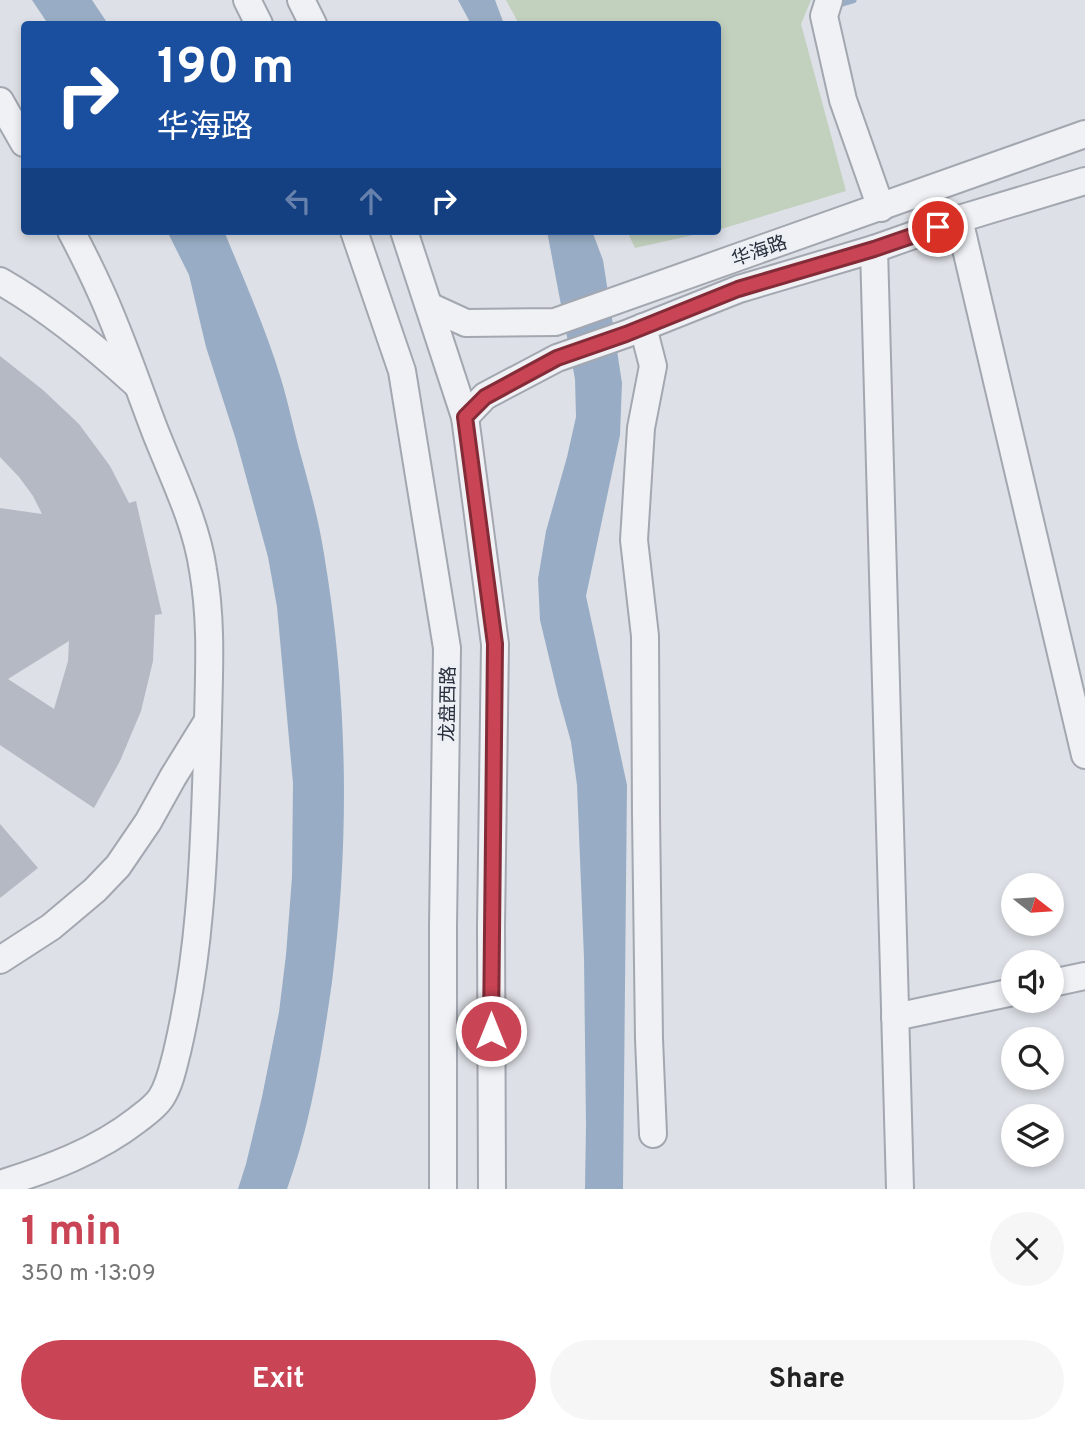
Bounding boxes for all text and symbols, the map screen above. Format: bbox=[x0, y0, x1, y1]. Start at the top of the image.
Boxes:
text: 190 m bbox=[157, 39, 294, 101]
icon: right bbox=[42, 49, 133, 140]
text: 华海路 bbox=[157, 109, 253, 149]
icon: left bbox=[279, 182, 317, 220]
icon: ahead bbox=[352, 182, 390, 220]
icon: right bbox=[425, 182, 463, 220]
pin bbox=[908, 197, 968, 257]
icon: arrive bbox=[919, 208, 957, 246]
street label: 华海路 bbox=[729, 231, 791, 273]
street label: 龙盘西路 bbox=[436, 666, 462, 742]
north arrow bbox=[1001, 873, 1064, 936]
map controls bbox=[1001, 873, 1064, 1167]
button: sound bbox=[1001, 950, 1064, 1013]
position arrow bbox=[454, 994, 528, 1068]
button: search bbox=[1001, 1027, 1064, 1090]
button: layers bbox=[1001, 1104, 1064, 1167]
text: 1 min bbox=[21, 1207, 122, 1260]
button: close bbox=[990, 1212, 1064, 1286]
text: 350 m · 13:09 bbox=[21, 1260, 156, 1289]
button: Exit bbox=[21, 1340, 536, 1420]
button: Share bbox=[550, 1340, 1064, 1420]

